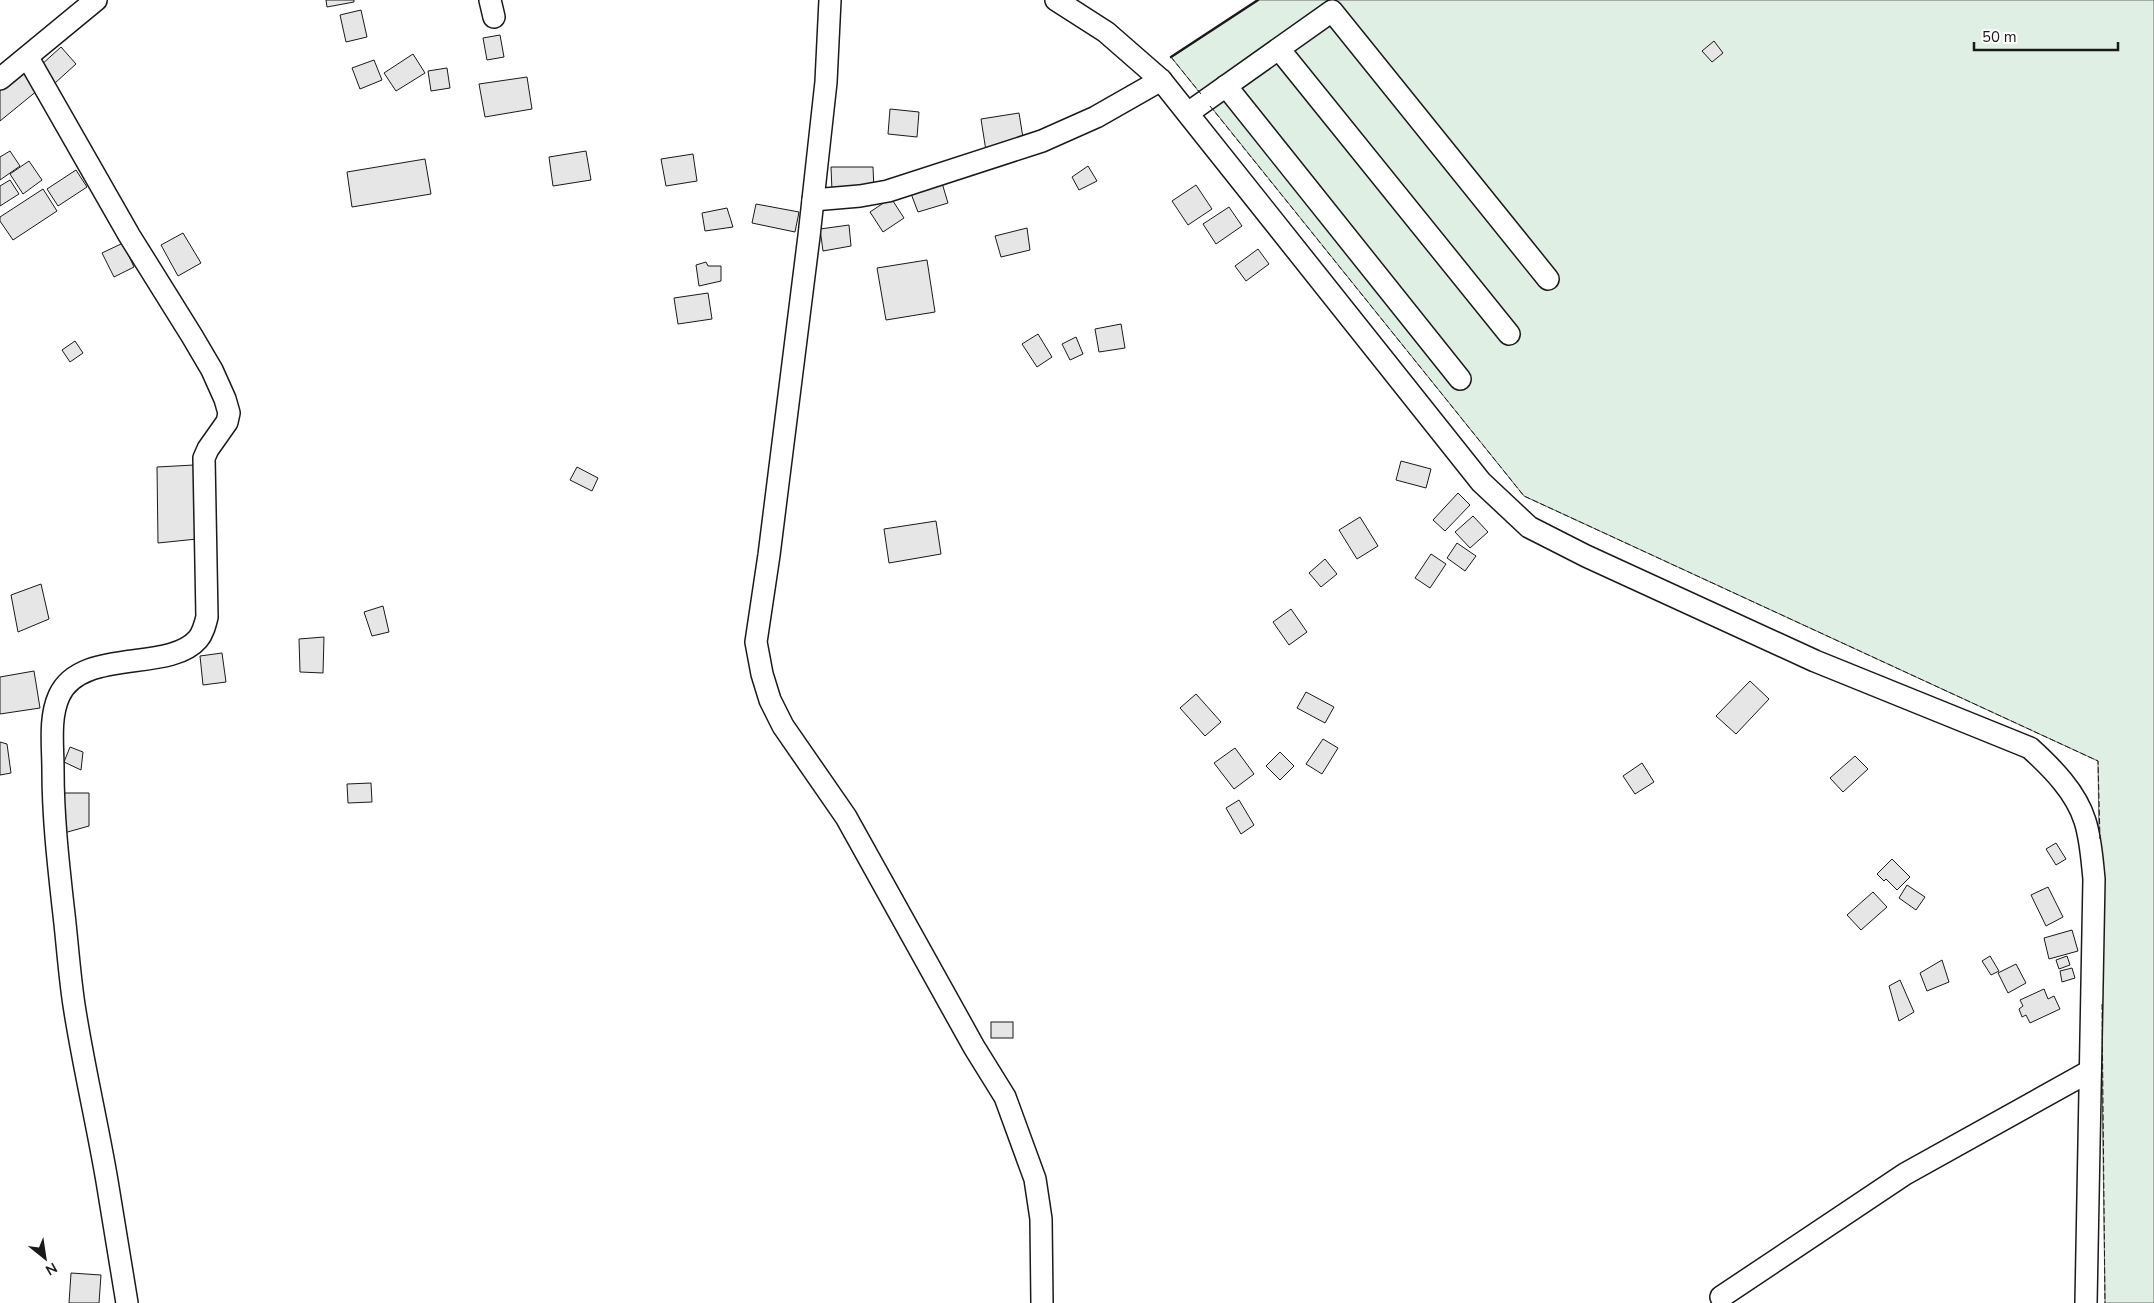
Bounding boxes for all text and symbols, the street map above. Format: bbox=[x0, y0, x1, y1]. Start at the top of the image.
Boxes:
scale bar bbox=[1974, 20, 2118, 52]
text: 50 m bbox=[1982, 27, 2017, 47]
north arrow bbox=[20, 1233, 70, 1283]
text: N bbox=[42, 1258, 61, 1280]

